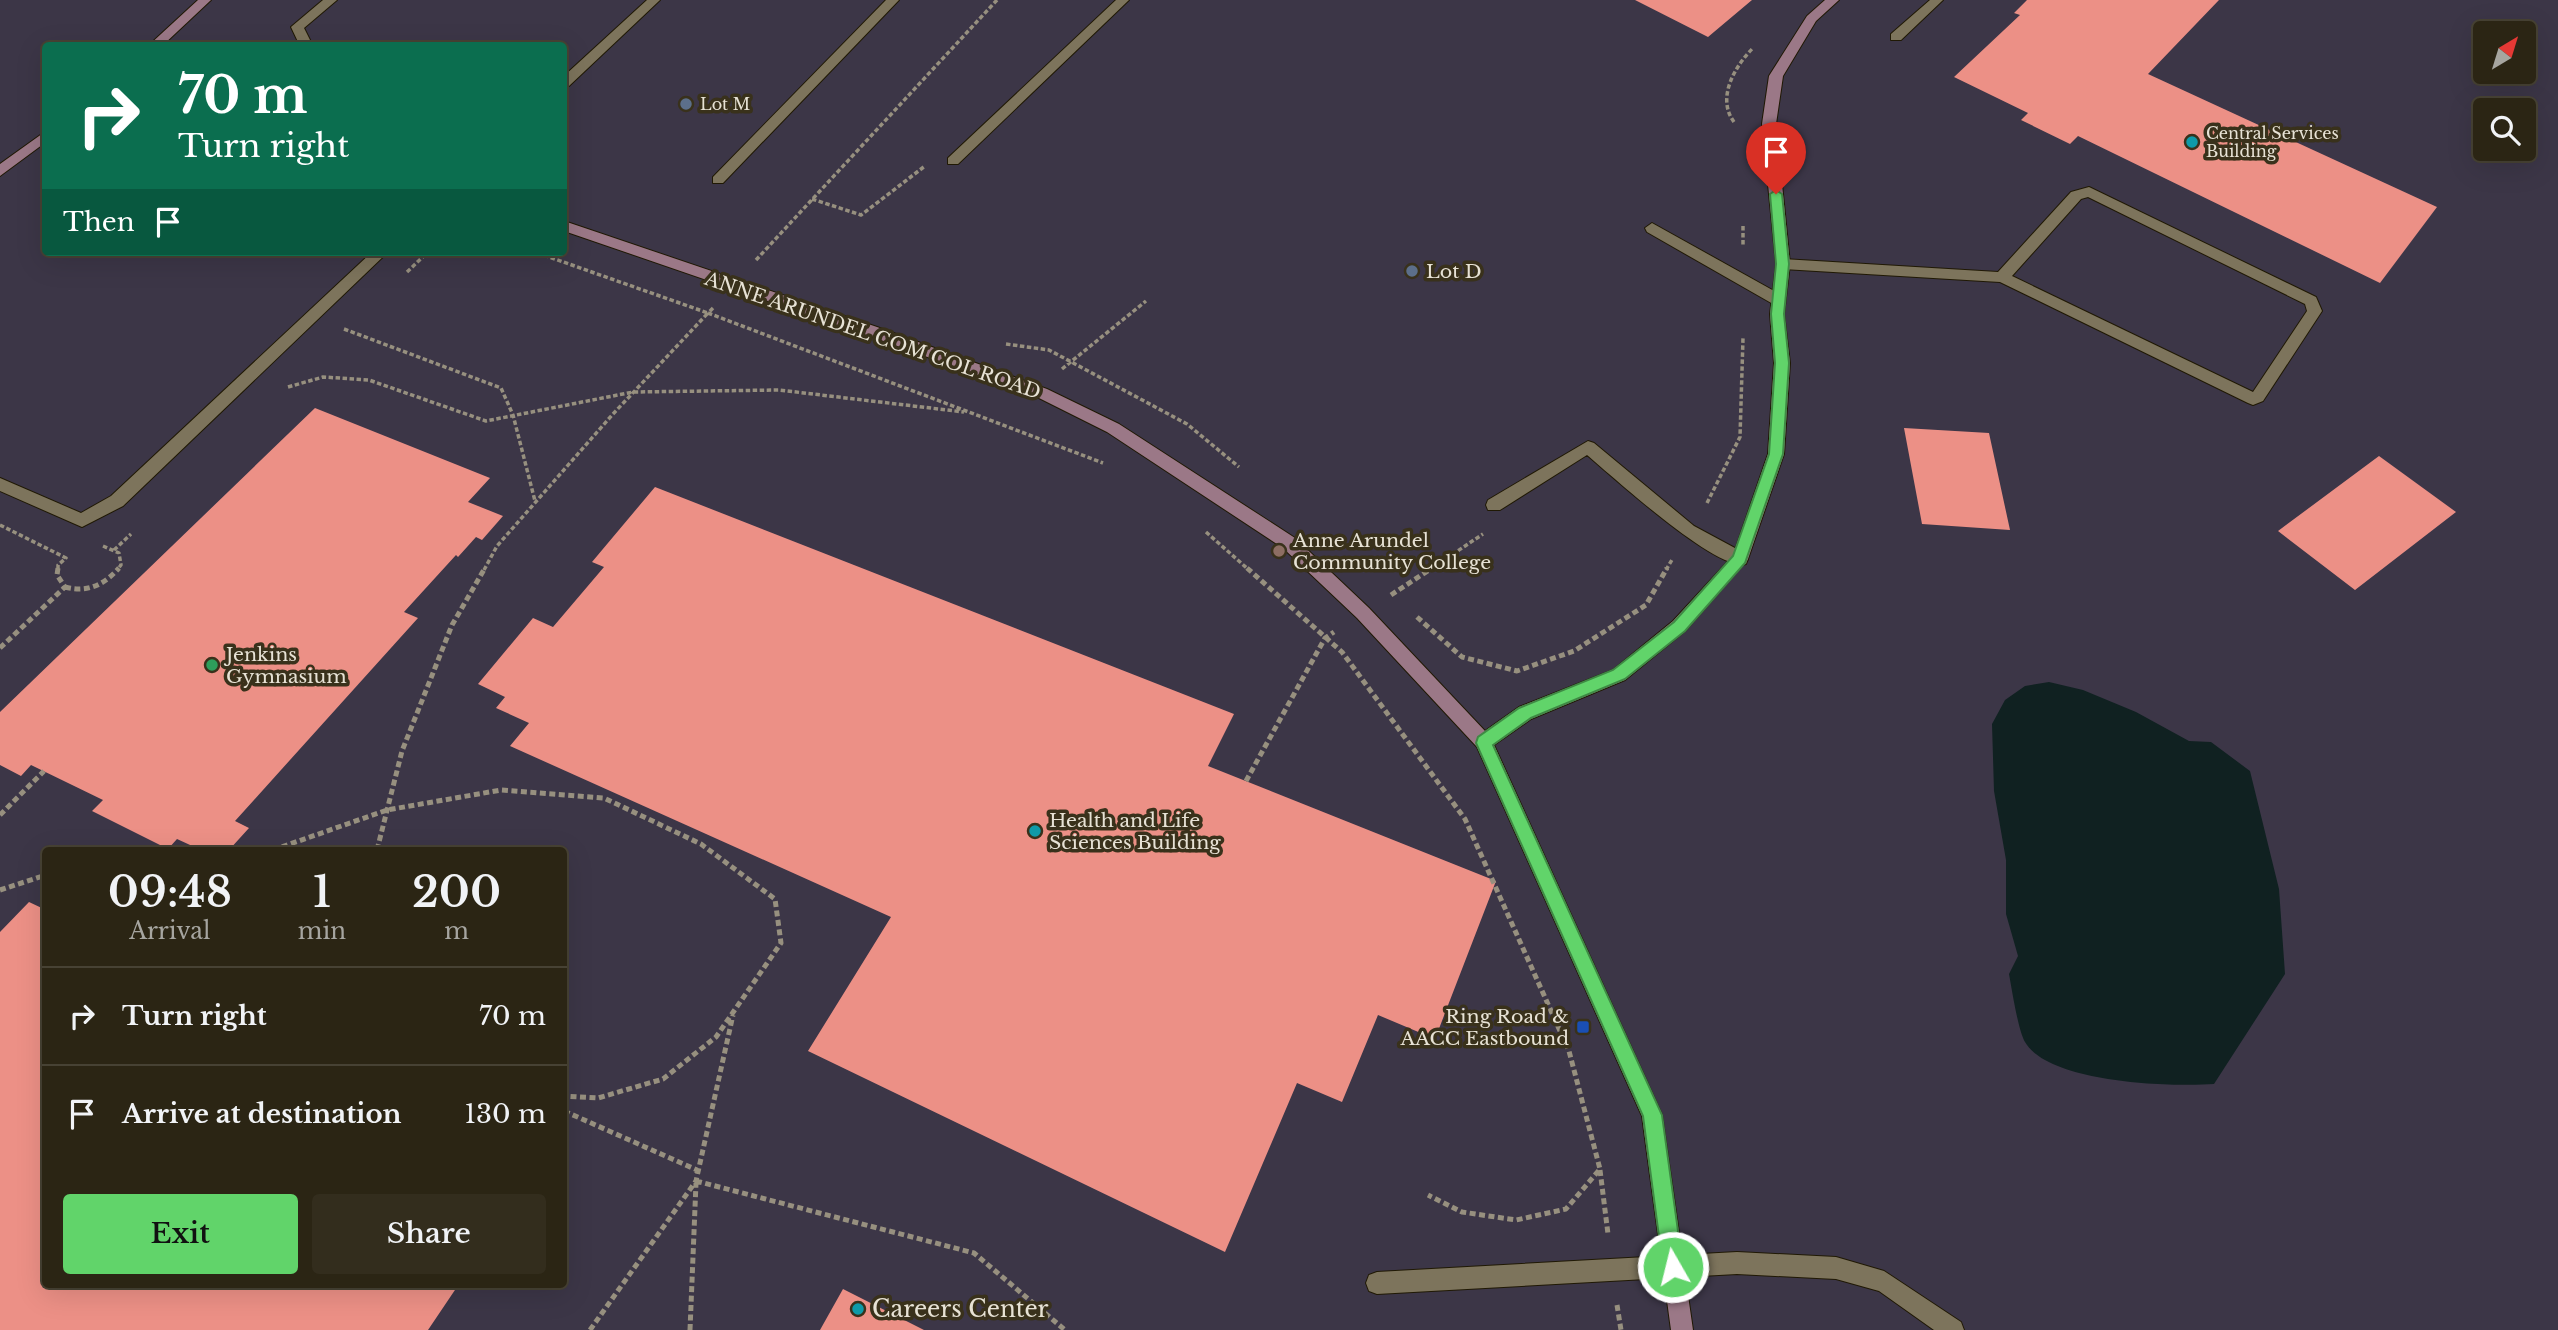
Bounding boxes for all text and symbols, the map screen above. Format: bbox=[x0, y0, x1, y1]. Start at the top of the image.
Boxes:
north arrow bbox=[2473, 21, 2536, 84]
map controls bbox=[2473, 21, 2536, 161]
text: 70 m bbox=[178, 65, 308, 126]
icon: right bbox=[63, 70, 154, 161]
place label: Lot M bbox=[700, 94, 750, 114]
marker: Lot M bbox=[678, 96, 694, 112]
button: search bbox=[2473, 98, 2536, 161]
pin bbox=[1746, 122, 1806, 194]
place label: Central Services Building bbox=[2206, 123, 2339, 161]
text: Turn right bbox=[178, 126, 349, 166]
icon: arrive bbox=[1757, 133, 1795, 171]
marker: Central Services Building bbox=[2184, 134, 2200, 150]
icon: arrive bbox=[149, 203, 187, 241]
text: Then bbox=[63, 206, 135, 238]
place label: Lot D bbox=[1426, 260, 1482, 283]
marker: Lot D bbox=[1404, 263, 1420, 279]
street label: ANNE ARUNDEL COM COL ROAD bbox=[701, 267, 1044, 404]
place label: Anne Arundel Community College bbox=[1292, 529, 1491, 574]
marker: Anne Arundel Community College bbox=[1271, 543, 1287, 559]
place label: Jenkins Gymnasium bbox=[223, 643, 347, 688]
marker: Jenkins Gymnasium bbox=[204, 657, 220, 673]
place label: Health and Life Sciences Building bbox=[1049, 809, 1221, 854]
marker: Health and Life Sciences Building bbox=[1027, 823, 1043, 839]
text: 09:48 bbox=[108, 866, 232, 918]
text: 1 bbox=[313, 866, 331, 918]
text: 200 bbox=[412, 866, 501, 918]
text: Arrival bbox=[129, 917, 211, 945]
text: min bbox=[298, 917, 346, 945]
text: m bbox=[444, 917, 469, 945]
icon: right bbox=[63, 997, 101, 1035]
text: Turn right bbox=[122, 1000, 267, 1032]
text: 70 m bbox=[479, 1000, 546, 1032]
place label: Ring Road & AACC Eastbound bbox=[1399, 1005, 1569, 1050]
marker: Ring Road & AACC Eastbound bbox=[1575, 1019, 1591, 1035]
icon: arrive bbox=[63, 1095, 101, 1133]
text: Arrive at destination bbox=[122, 1098, 402, 1130]
text: 130 m bbox=[464, 1098, 546, 1130]
button: Exit bbox=[63, 1194, 298, 1274]
button: Share bbox=[312, 1194, 546, 1274]
position arrow bbox=[1636, 1230, 1710, 1304]
place label: Careers Center bbox=[872, 1295, 1049, 1323]
marker: Careers Center bbox=[850, 1301, 866, 1317]

